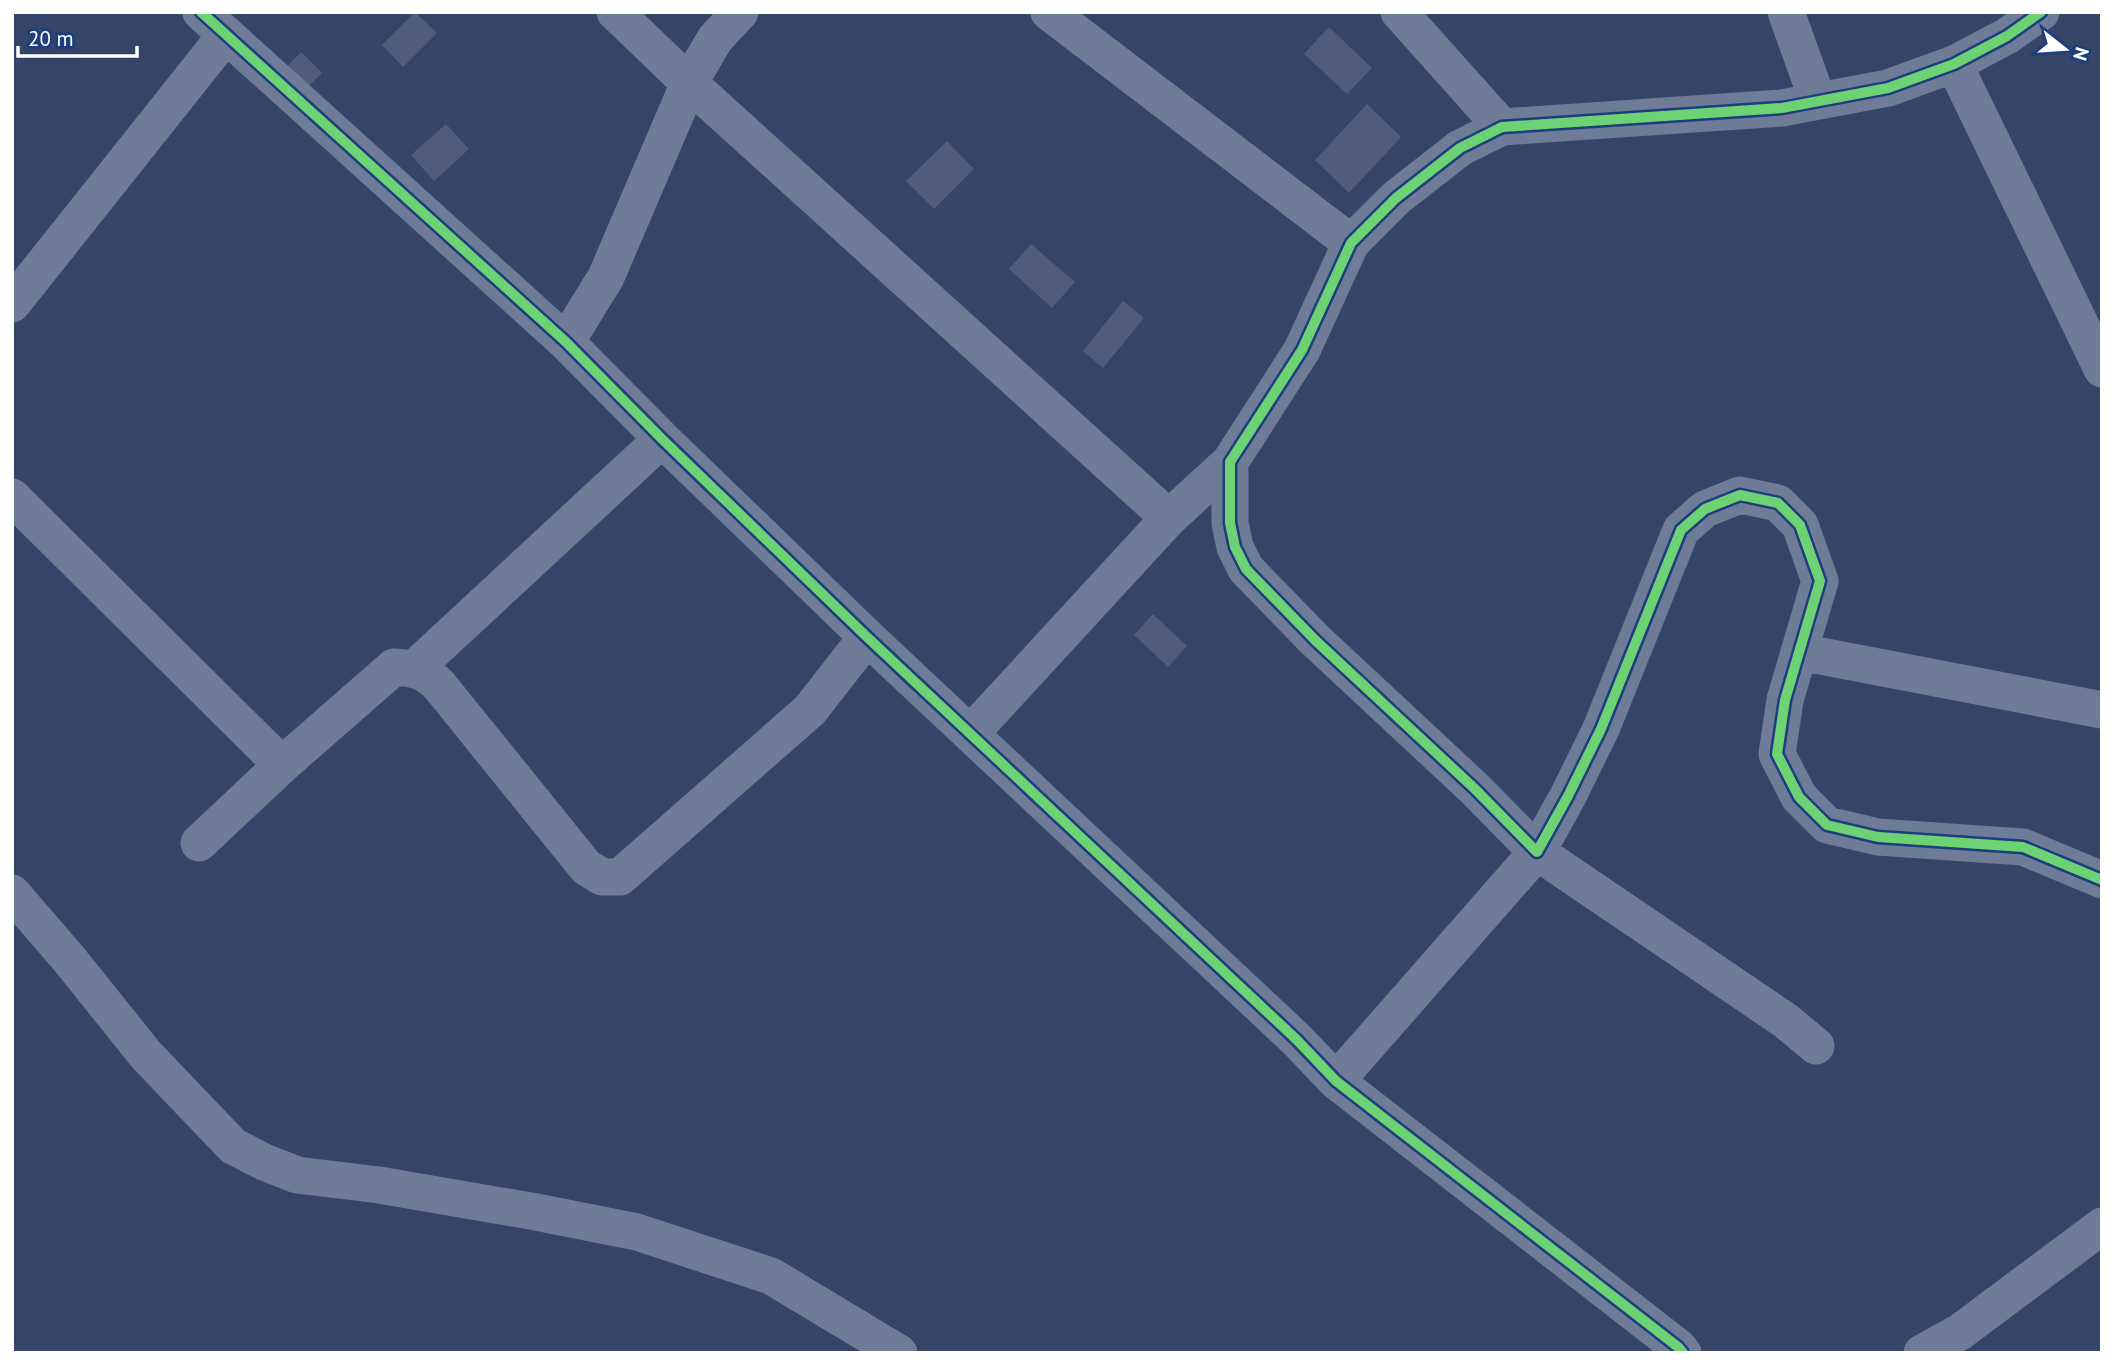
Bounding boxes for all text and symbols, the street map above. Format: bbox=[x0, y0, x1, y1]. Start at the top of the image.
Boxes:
scale bar bbox=[18, 14, 136, 58]
north arrow bbox=[2030, 14, 2100, 84]
text: 20 m bbox=[28, 25, 74, 52]
text: N bbox=[2068, 44, 2095, 63]

